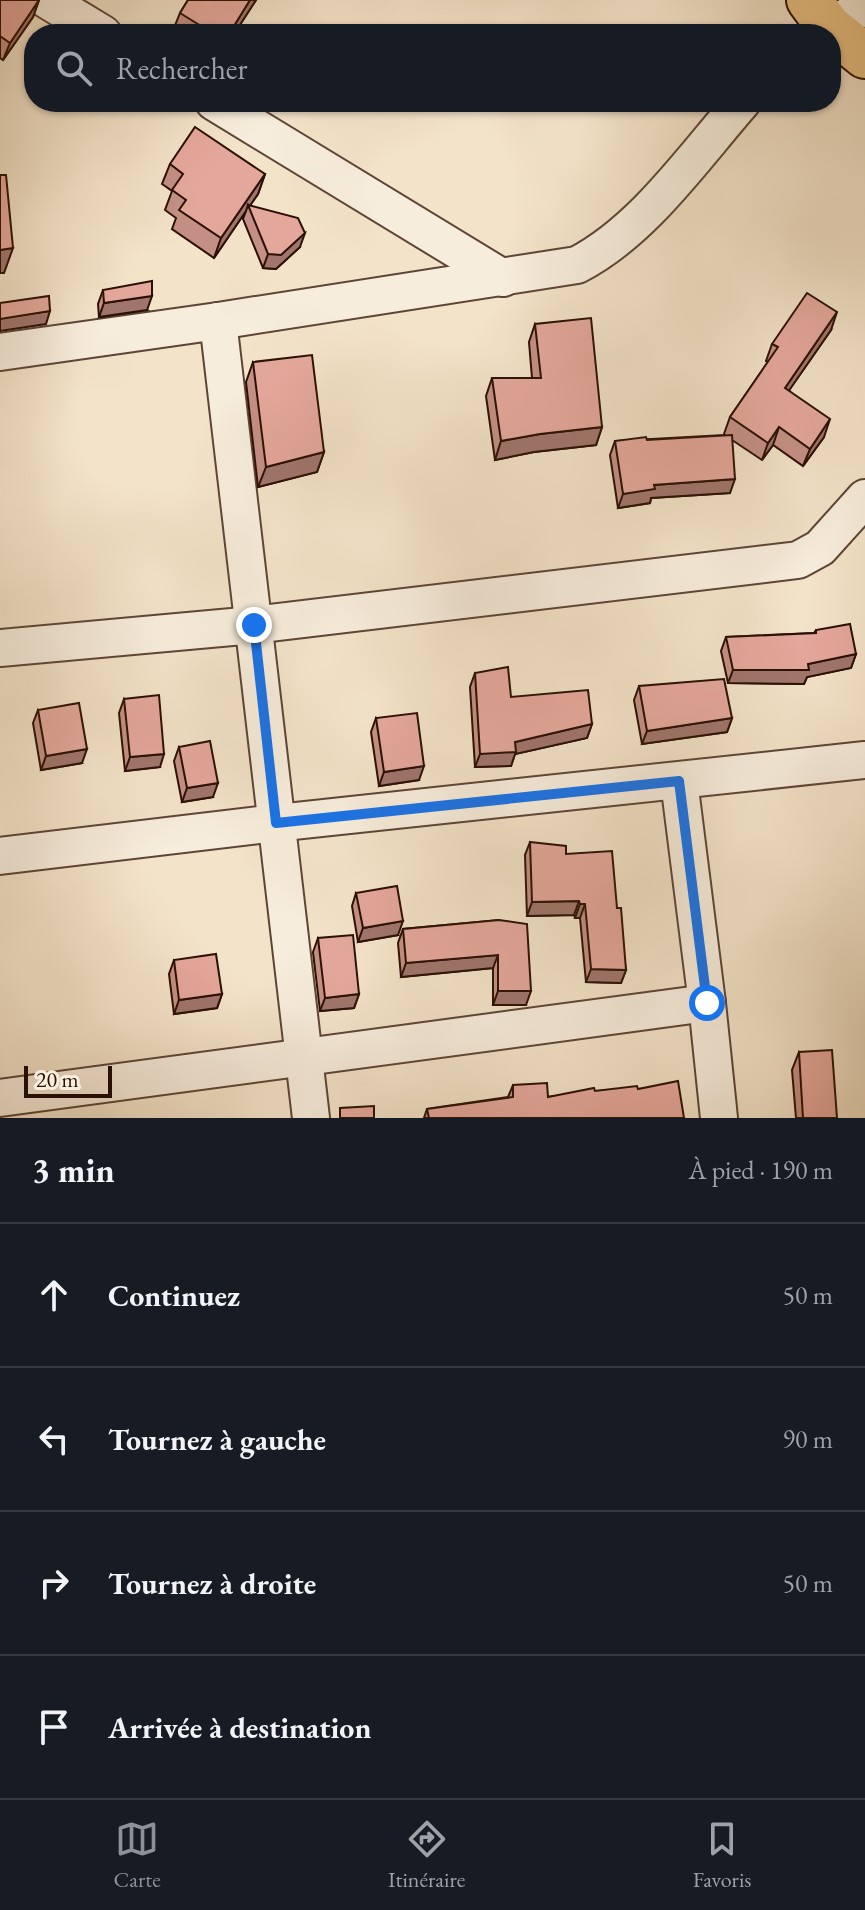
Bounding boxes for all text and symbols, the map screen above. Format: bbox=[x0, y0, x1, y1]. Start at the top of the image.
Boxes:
search box bbox=[24, 24, 841, 112]
icon: search bbox=[52, 46, 96, 90]
text: Rechercher bbox=[116, 49, 248, 88]
route end bbox=[236, 607, 272, 643]
route start bbox=[689, 985, 725, 1021]
scale bar bbox=[24, 1062, 112, 1098]
text: 20 m bbox=[36, 1065, 79, 1094]
text: 3 min bbox=[32, 1148, 115, 1192]
text: À pied · 190 m bbox=[688, 1153, 833, 1187]
icon: ahead bbox=[32, 1273, 76, 1317]
text: Continuez bbox=[108, 1276, 240, 1315]
text: 50 m bbox=[783, 1278, 833, 1312]
icon: left bbox=[32, 1417, 76, 1461]
text: Tournez à gauche bbox=[108, 1420, 326, 1459]
text: 90 m bbox=[783, 1422, 833, 1456]
icon: right bbox=[32, 1561, 76, 1605]
text: Tournez à droite bbox=[108, 1564, 316, 1603]
text: 50 m bbox=[783, 1566, 833, 1600]
icon: arrive bbox=[32, 1705, 76, 1749]
text: Arrivée à destination bbox=[108, 1708, 371, 1747]
tab: Carte bbox=[114, 1817, 161, 1894]
tab: Itinéraire bbox=[388, 1817, 465, 1894]
tab: Favoris bbox=[693, 1817, 751, 1894]

